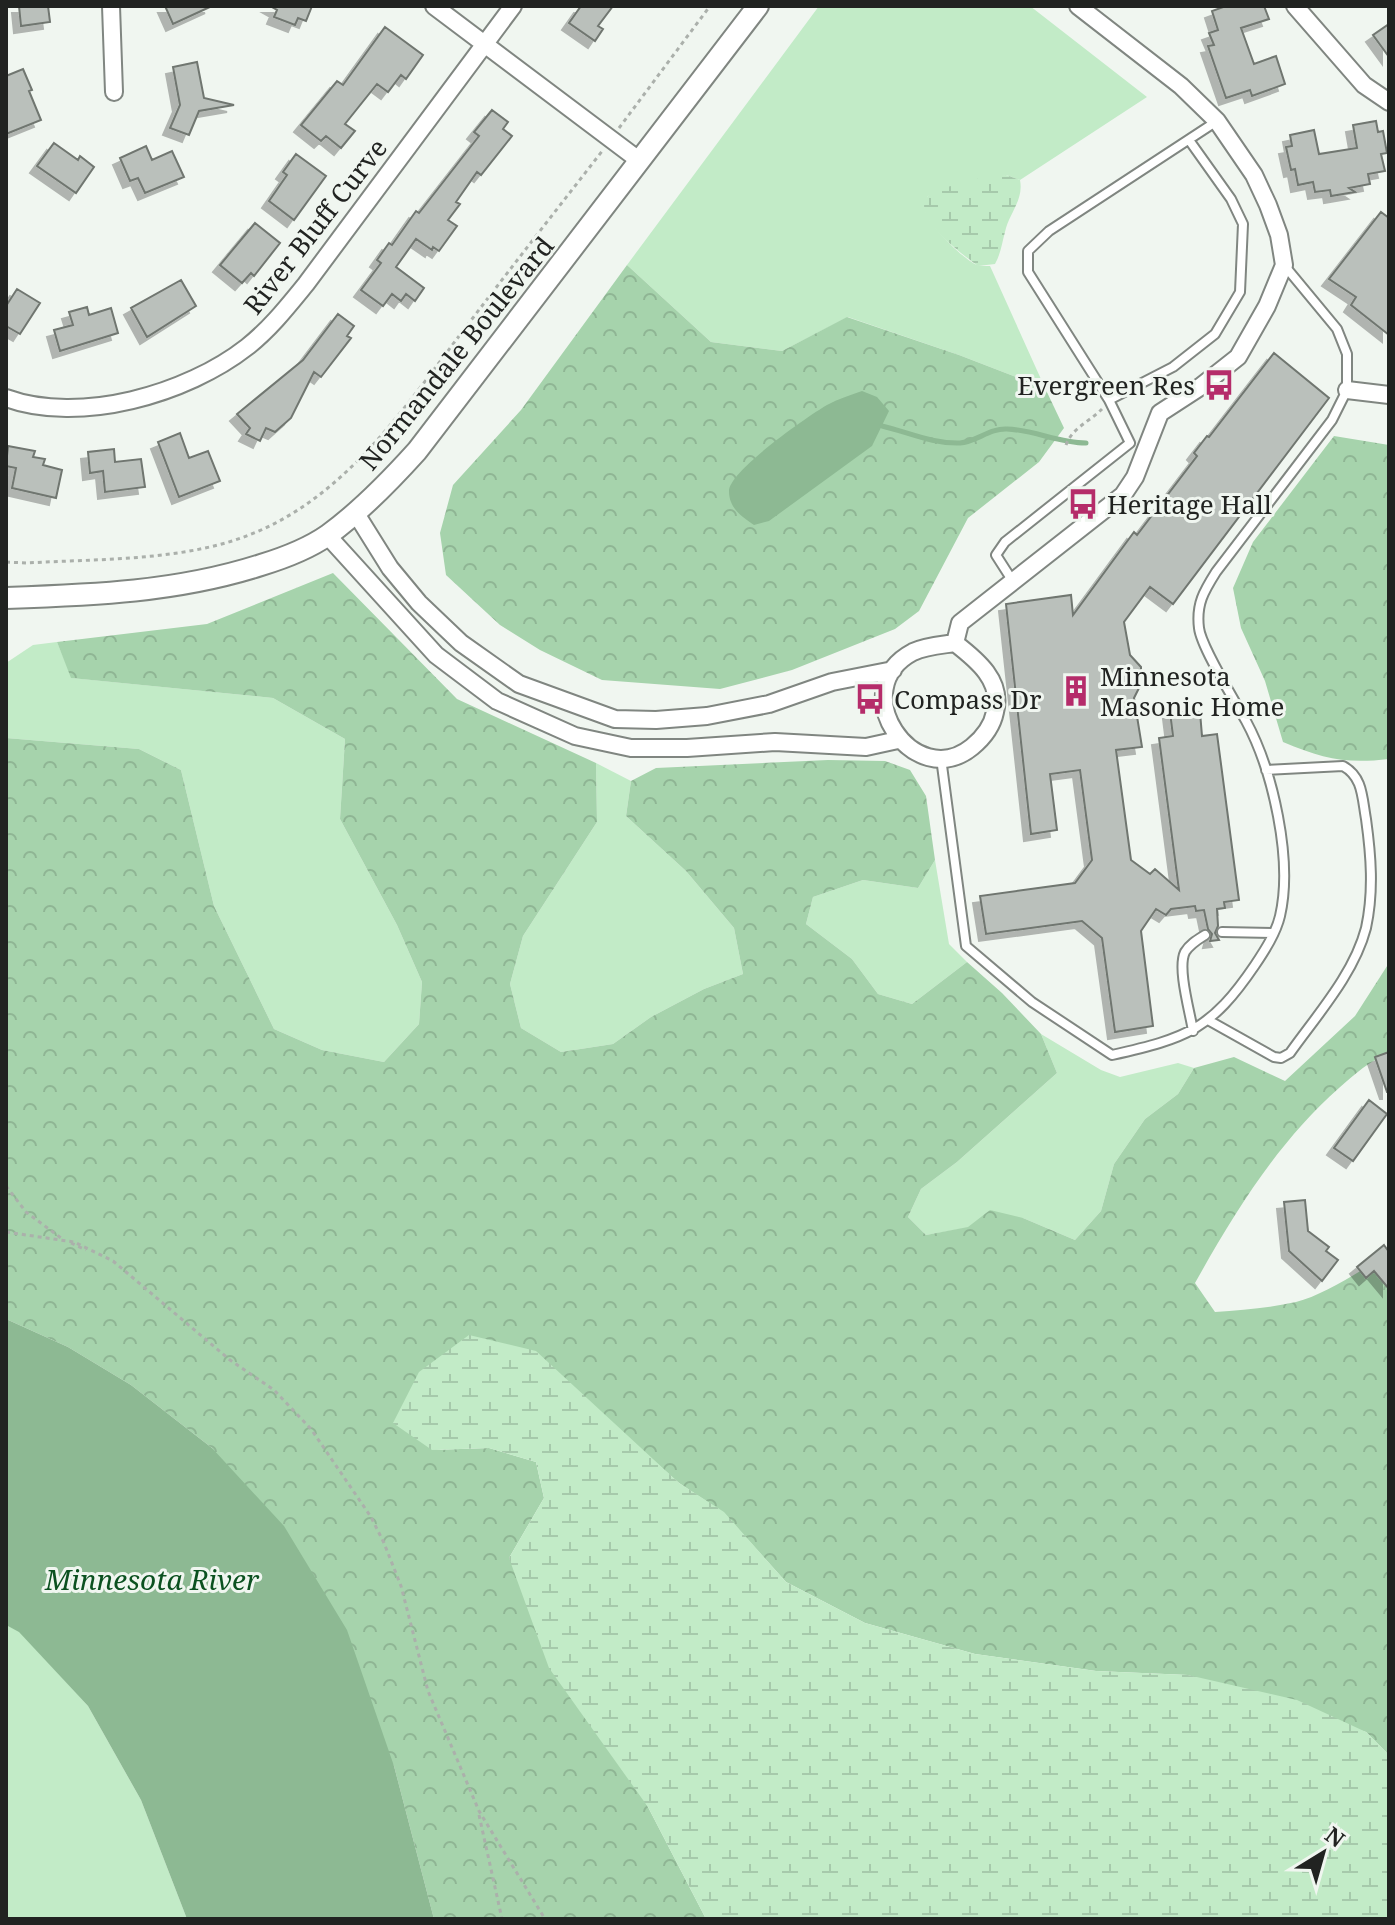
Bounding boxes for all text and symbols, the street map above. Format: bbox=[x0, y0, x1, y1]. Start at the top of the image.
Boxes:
street label: River Bluff Curve bbox=[235, 131, 395, 321]
street label: Normandale Boulevard bbox=[351, 229, 562, 477]
place label: Evergreen Res bbox=[1017, 367, 1195, 403]
bus stop icon: Evergreen Res bbox=[1202, 368, 1236, 402]
place label: Heritage Hall bbox=[1107, 486, 1272, 522]
bus stop icon: Heritage Hall bbox=[1066, 487, 1100, 521]
place label: Minnesota Masonic Home bbox=[1100, 658, 1285, 724]
building icon: Minnesota Masonic Home bbox=[1059, 674, 1093, 708]
place label: Compass Dr bbox=[894, 681, 1042, 717]
bus stop icon: Compass Dr bbox=[853, 682, 887, 716]
water label: Minnesota River bbox=[44, 1560, 260, 1598]
north arrow bbox=[1283, 1813, 1363, 1893]
text: N bbox=[1320, 1819, 1352, 1853]

